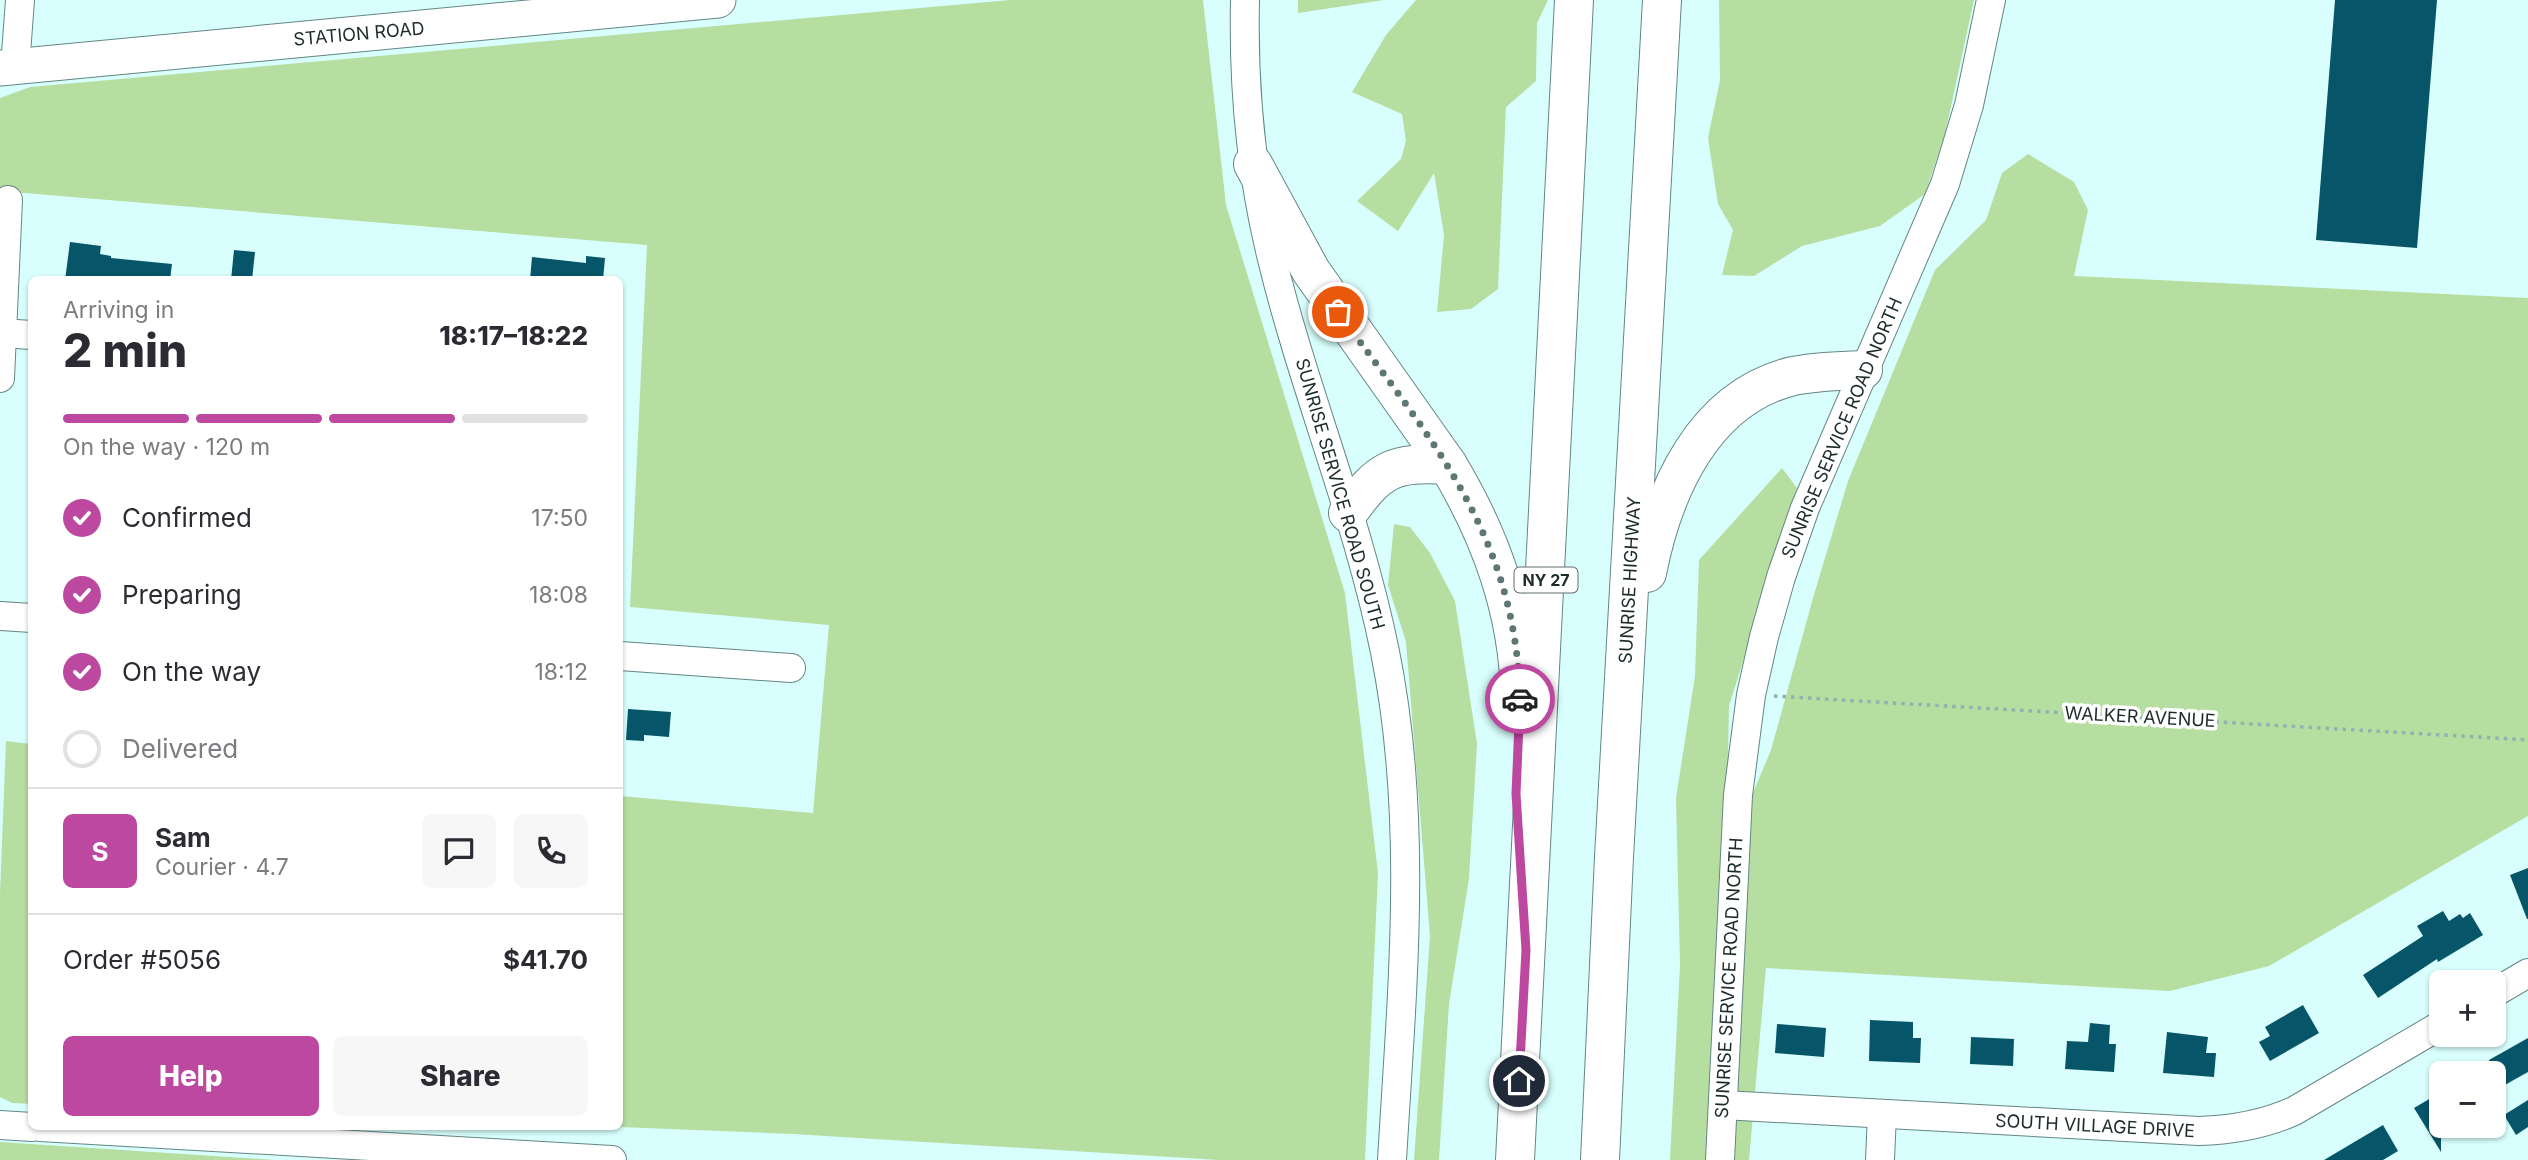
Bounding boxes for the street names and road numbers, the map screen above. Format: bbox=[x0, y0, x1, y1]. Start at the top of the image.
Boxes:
street label: STATION ROAD bbox=[293, 17, 425, 50]
street label: SUNRISE SERVICE ROAD NORTH bbox=[1777, 294, 1906, 561]
street label: SUNRISE SERVICE ROAD SOUTH bbox=[1292, 356, 1389, 632]
street label: SUNRISE HIGHWAY bbox=[1615, 496, 1644, 664]
road number: NY 27 bbox=[1514, 568, 1578, 593]
street label: WALKER AVENUE bbox=[2064, 702, 2216, 731]
street label: SUNRISE SERVICE ROAD NORTH bbox=[1711, 837, 1746, 1119]
street label: SOUTH VILLAGE DRIVE bbox=[1995, 1110, 2196, 1141]

